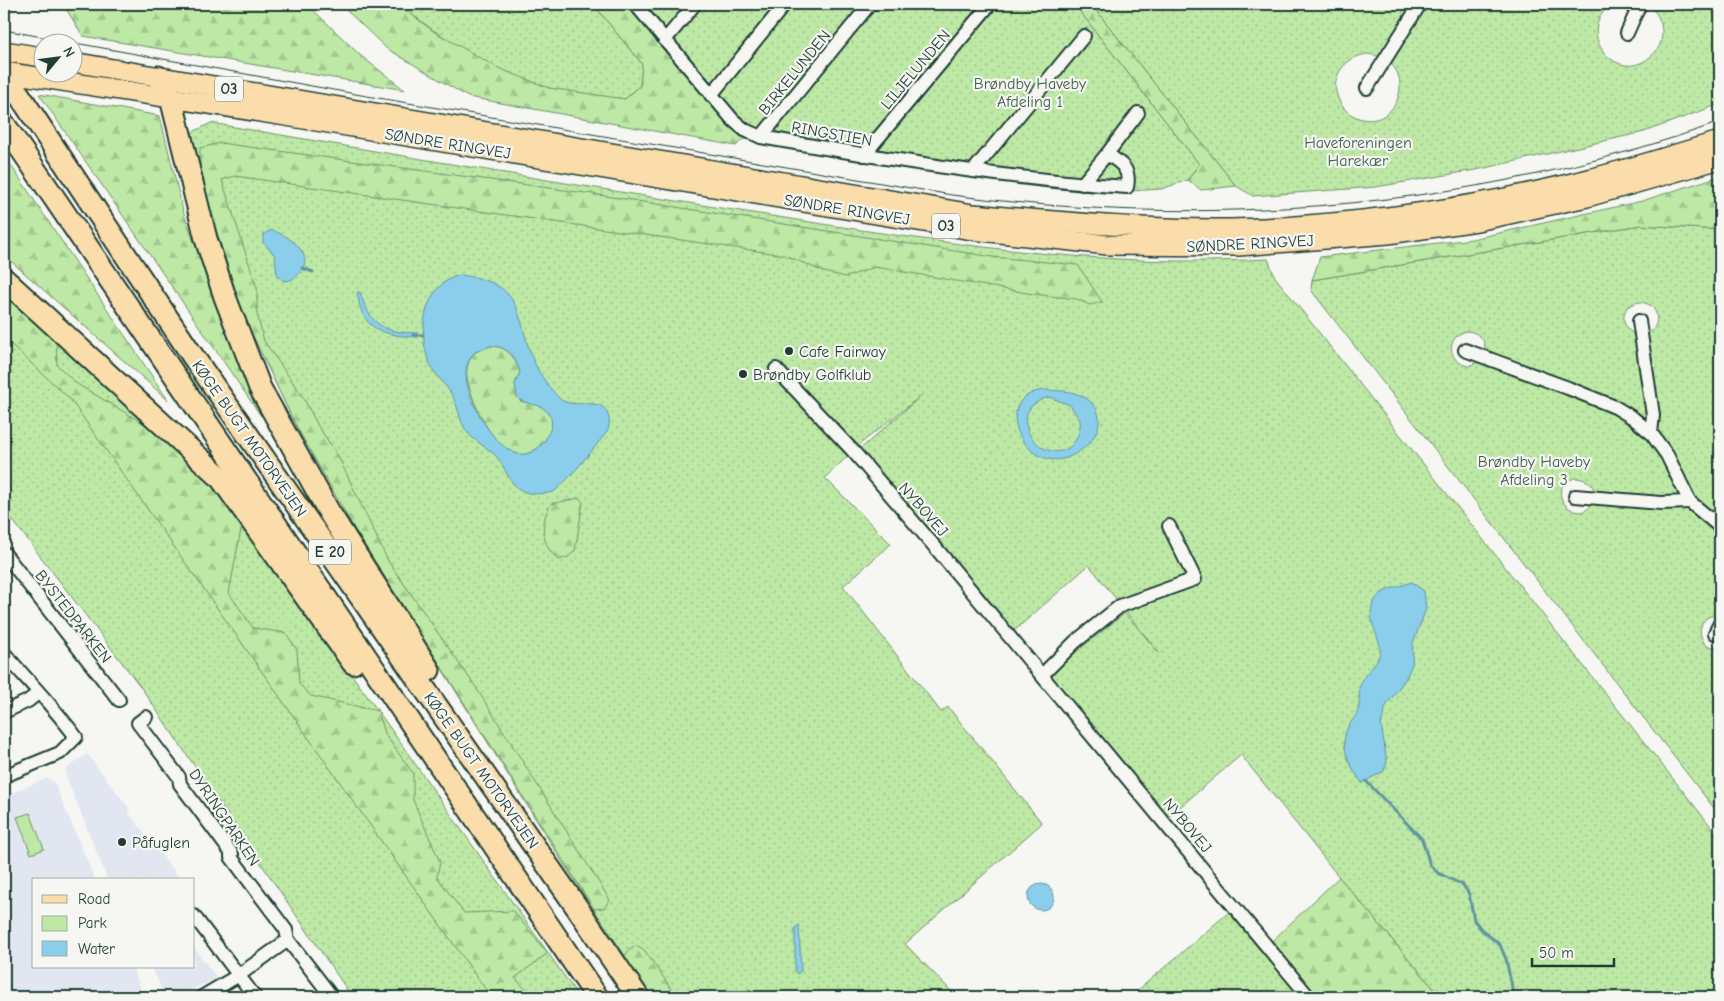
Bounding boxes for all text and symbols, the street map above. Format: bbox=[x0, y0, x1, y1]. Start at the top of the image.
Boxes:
street label: LILJELUNDEN bbox=[877, 26, 954, 113]
street label: BIRKELUNDEN bbox=[755, 27, 834, 119]
north arrow bbox=[32, 32, 82, 82]
text: N bbox=[59, 44, 79, 60]
park label: Brøndby Haveby Afdeling 1 bbox=[974, 75, 1087, 111]
road number: O3 bbox=[215, 76, 243, 102]
street label: RINGSTIEN bbox=[790, 118, 873, 150]
street label: SØNDRE RINGVEJ bbox=[383, 125, 512, 163]
park label: Haveforeningen Harekær bbox=[1304, 134, 1412, 170]
street label: SØNDRE RINGVEJ bbox=[782, 191, 911, 229]
road number: O3 bbox=[932, 214, 960, 238]
street label: SØNDRE RINGVEJ bbox=[1186, 232, 1314, 256]
place label: Cafe Fairway bbox=[799, 343, 887, 361]
marker: Cafe Fairway bbox=[783, 345, 795, 357]
street label: KØGE BUGT MOTORVEJEN bbox=[188, 357, 310, 520]
place label: Brøndby Golfklub bbox=[753, 366, 871, 384]
marker: Brøndby Golfklub bbox=[737, 368, 749, 380]
park label: Brøndby Haveby Afdeling 3 bbox=[1478, 453, 1591, 489]
street label: NYBOVEJ bbox=[895, 479, 952, 540]
road number: E 20 bbox=[309, 540, 351, 564]
street label: BYSTEDPARKEN bbox=[31, 567, 115, 667]
street label: KØGE BUGT MOTORVEJEN bbox=[420, 689, 542, 852]
street label: DYRINGPARKEN bbox=[185, 766, 263, 869]
street label: NYBOVEJ bbox=[1159, 795, 1215, 857]
place label: Påfuglen bbox=[132, 834, 190, 852]
marker: Påfuglen bbox=[116, 836, 128, 848]
legend bbox=[32, 878, 195, 968]
text: Road bbox=[78, 890, 110, 908]
text: Park bbox=[78, 914, 107, 932]
scale bar bbox=[1532, 936, 1614, 968]
text: Water bbox=[78, 940, 115, 958]
text: 50 m bbox=[1539, 944, 1574, 962]

